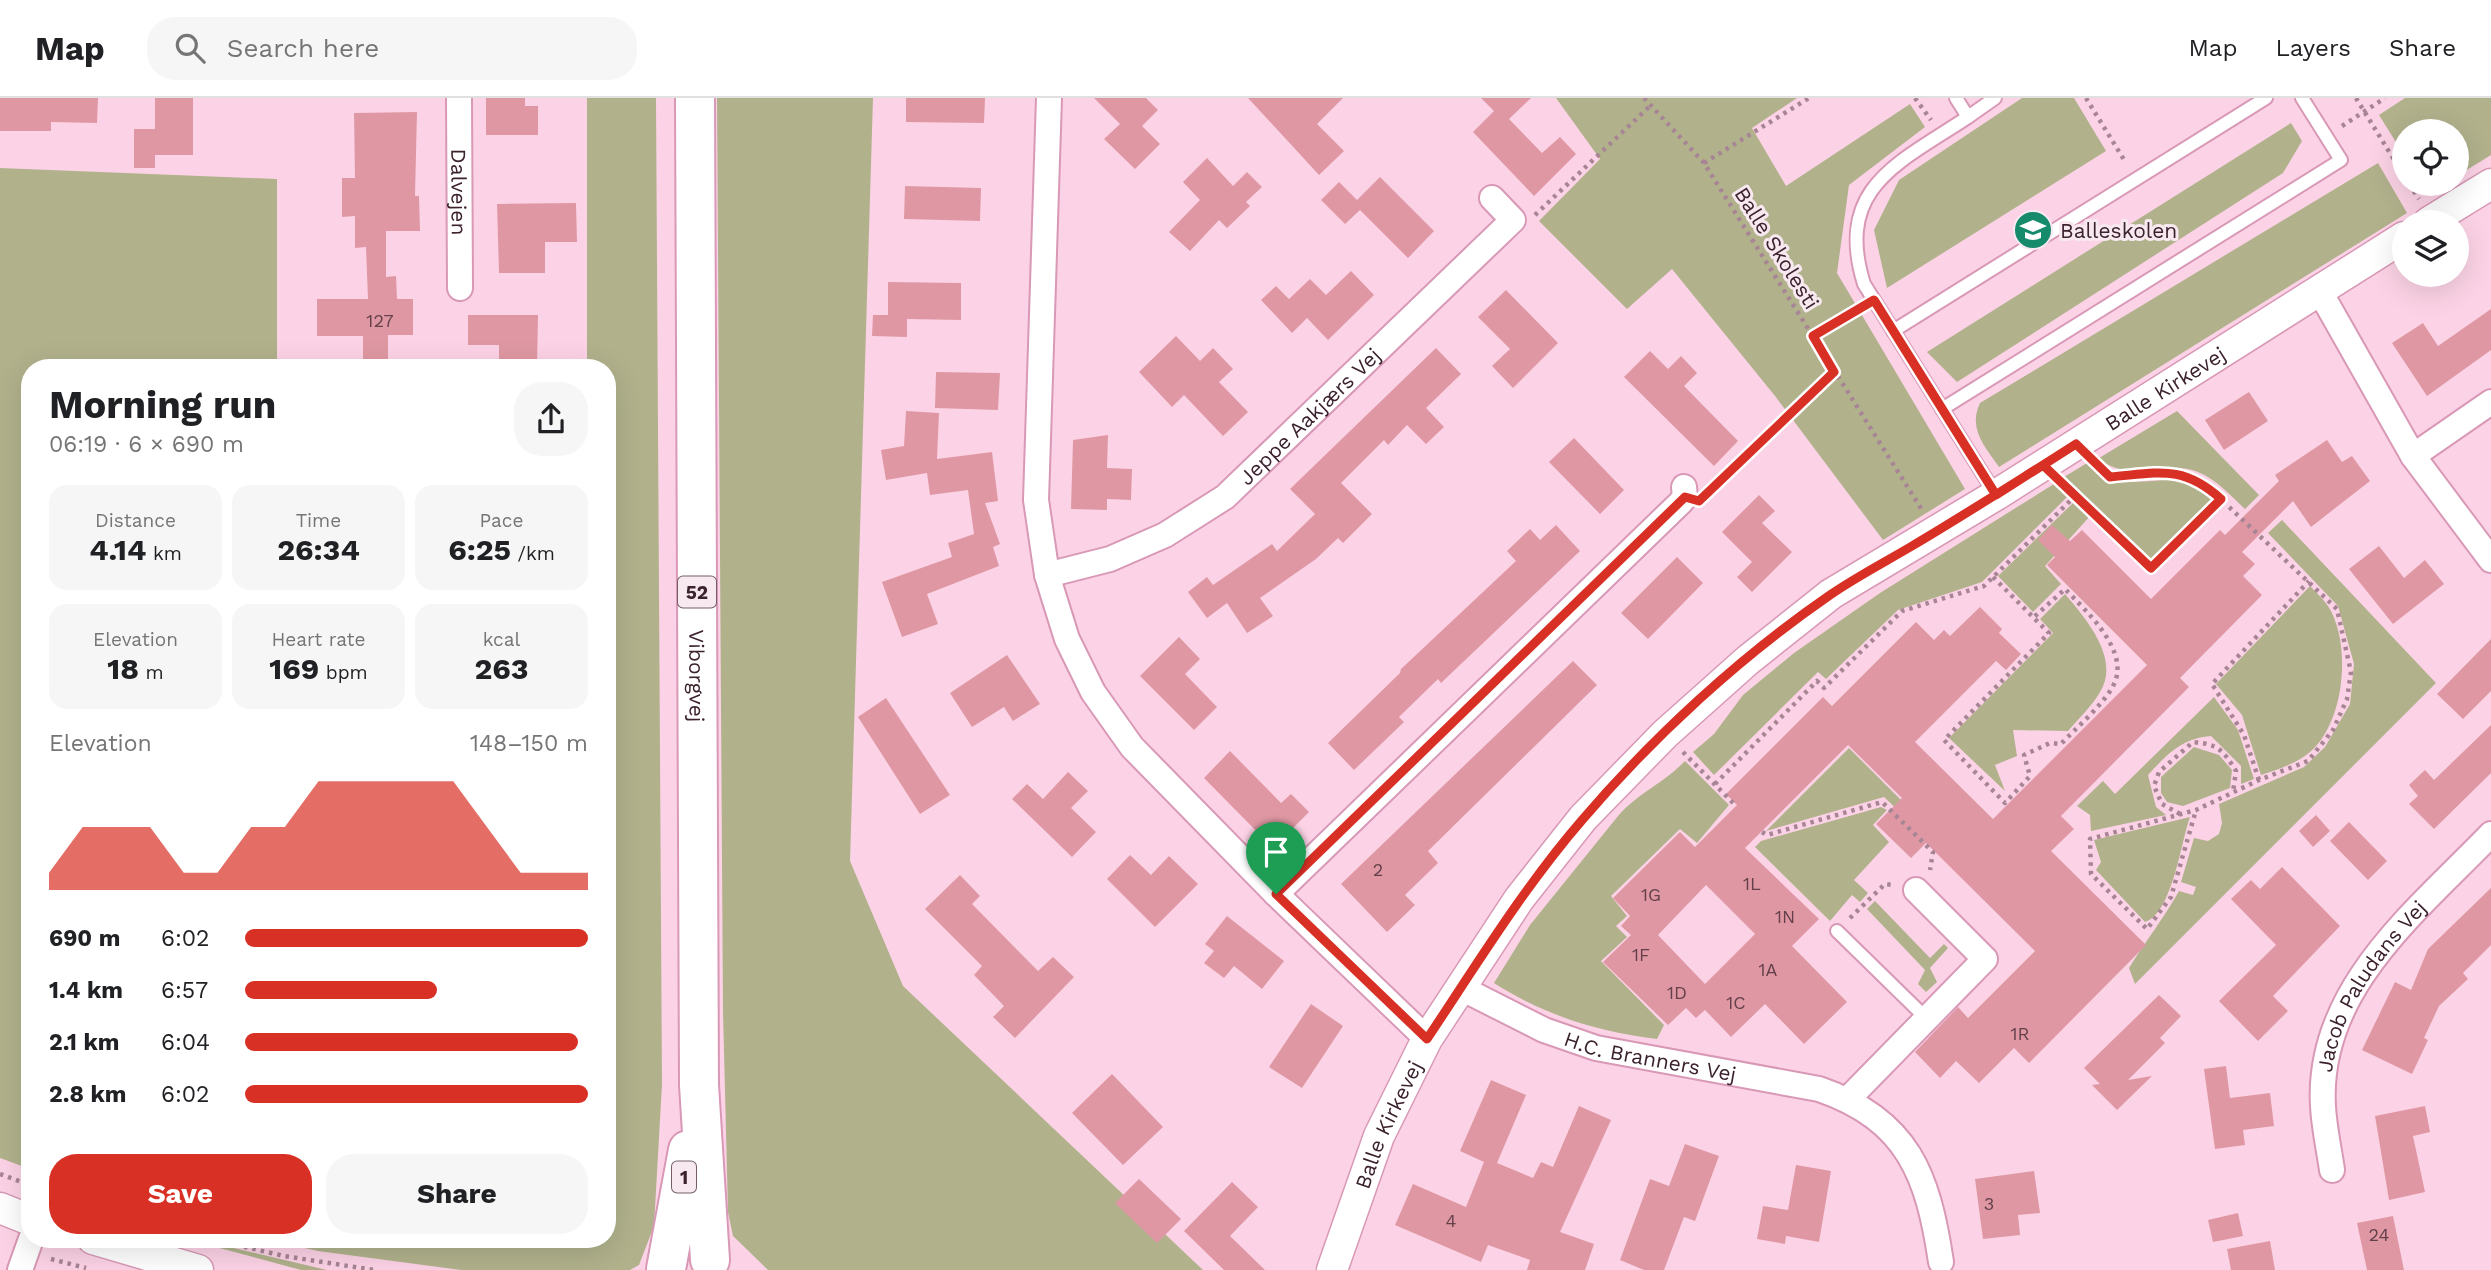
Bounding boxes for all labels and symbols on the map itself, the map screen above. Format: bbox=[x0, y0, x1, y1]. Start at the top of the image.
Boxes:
street label: Dalvejen bbox=[447, 149, 472, 235]
street label: Balle Skolesti bbox=[1729, 182, 1825, 314]
school or university icon: Balleskolen bbox=[2012, 209, 2054, 251]
place label: Balleskolen bbox=[2060, 218, 2177, 243]
house number: 127 bbox=[366, 310, 394, 331]
street label: Balle Kirkevej bbox=[2100, 341, 2230, 435]
street label: Jeppe Aakjærs Vej bbox=[1233, 342, 1385, 490]
road number: 52 bbox=[678, 576, 716, 607]
street label: Viborgvej bbox=[685, 630, 710, 722]
pin bbox=[1246, 822, 1306, 894]
house number: 2 bbox=[1373, 859, 1383, 880]
house number: 1L bbox=[1743, 873, 1761, 894]
house number: 1G bbox=[1641, 884, 1661, 905]
street label: Jacob Paludans Vej bbox=[2312, 895, 2431, 1074]
house number: 1N bbox=[1775, 906, 1795, 927]
house number: 1F bbox=[1632, 944, 1650, 965]
house number: 1A bbox=[1759, 959, 1778, 980]
house number: 1D bbox=[1667, 982, 1687, 1003]
house number: 1C bbox=[1726, 992, 1746, 1013]
house number: 1R bbox=[2011, 1023, 2030, 1044]
street label: H.C. Branners Vej bbox=[1561, 1025, 1739, 1086]
street label: Balle Kirkevej bbox=[1349, 1056, 1427, 1192]
road number: 1 bbox=[672, 1162, 696, 1192]
house number: 3 bbox=[1984, 1193, 1994, 1214]
house number: 4 bbox=[1446, 1210, 1457, 1231]
house number: 24 bbox=[2369, 1224, 2389, 1245]

